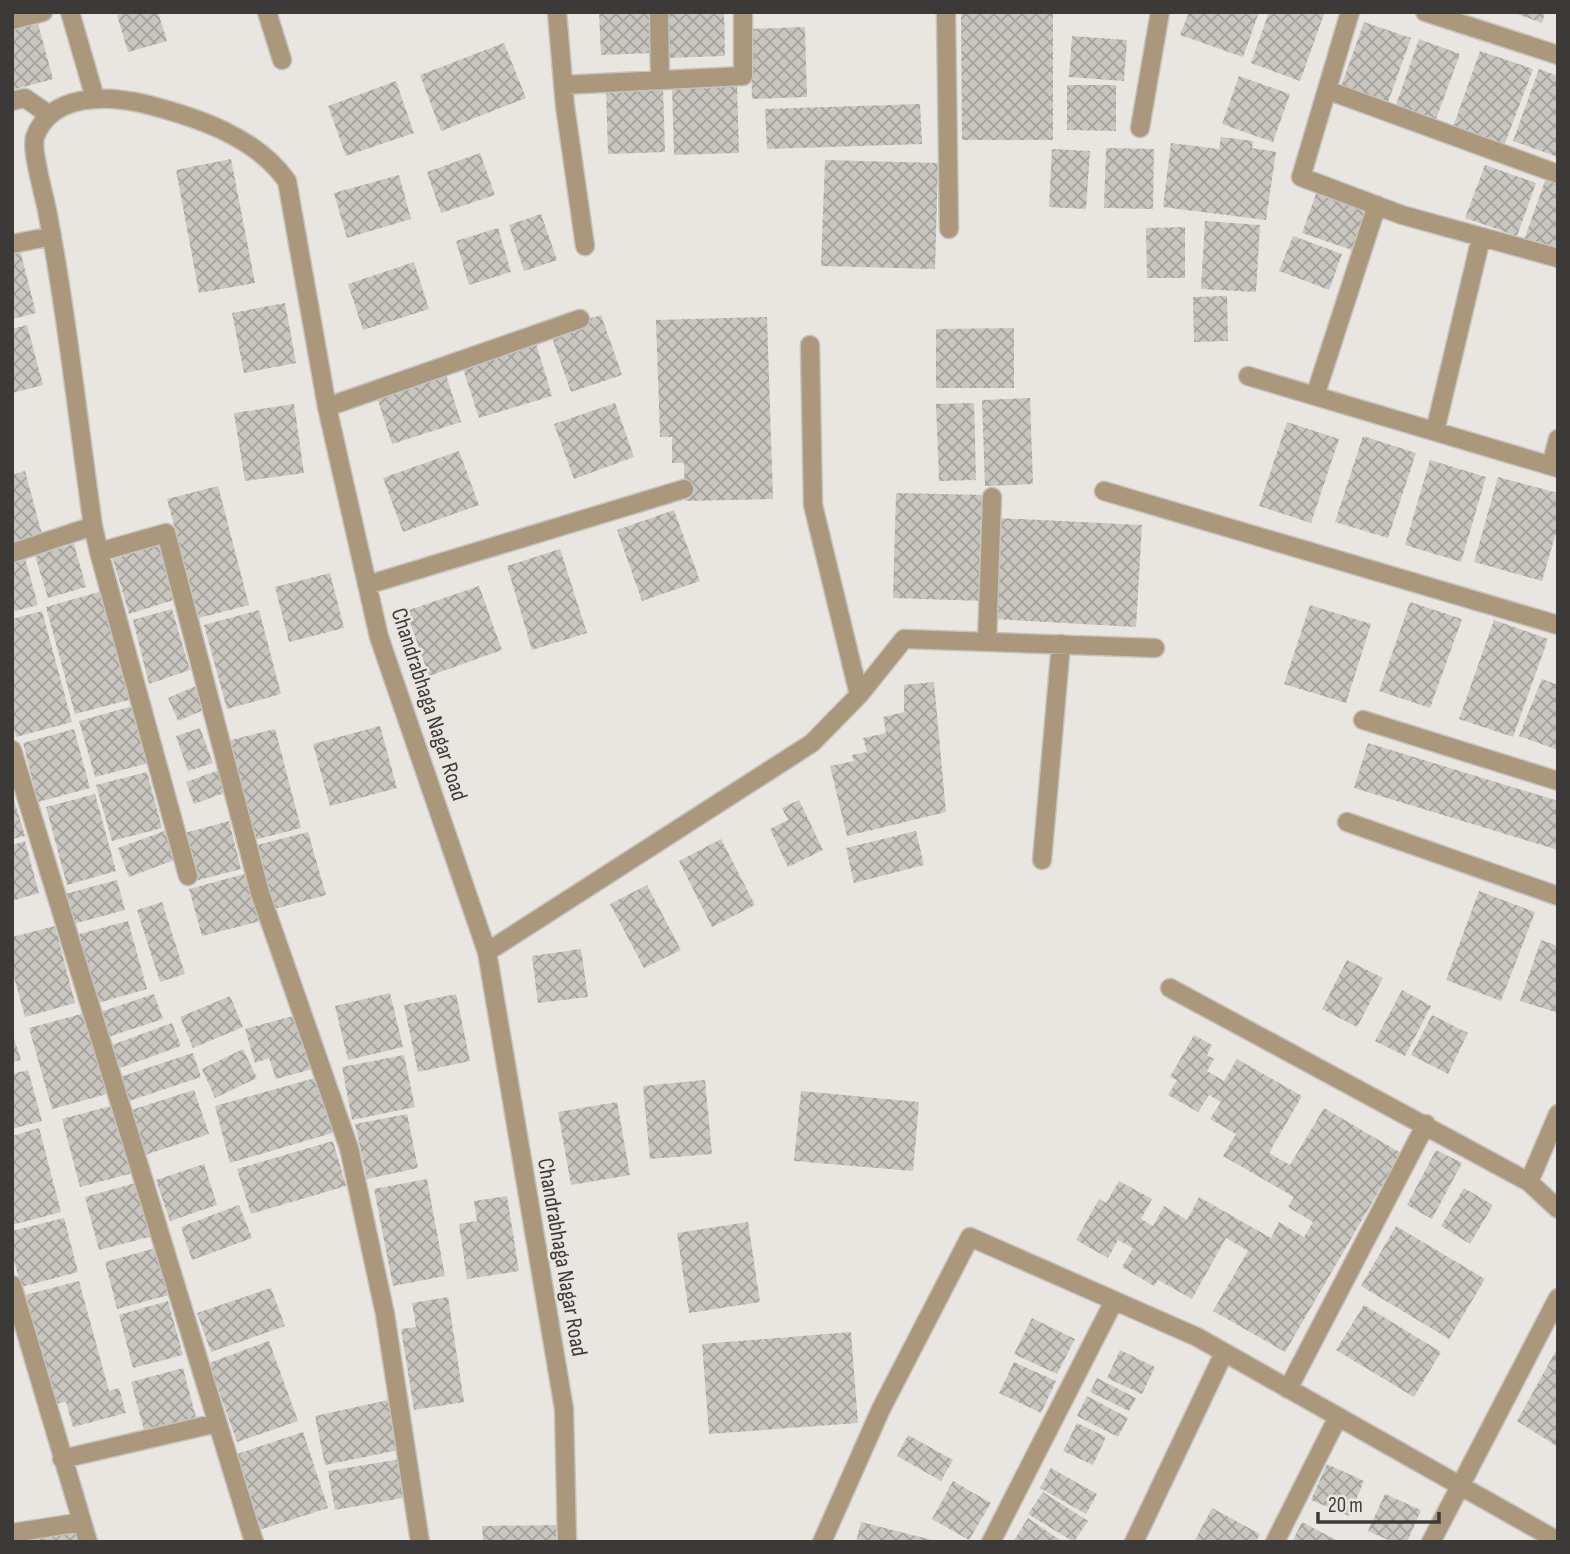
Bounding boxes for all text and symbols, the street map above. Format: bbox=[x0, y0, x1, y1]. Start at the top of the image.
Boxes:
street label: Chandrabhaga Nagar Road bbox=[385, 604, 473, 804]
street label: Chandrabhaga Nagar Road bbox=[531, 1156, 593, 1359]
scale bar bbox=[1318, 1480, 1439, 1524]
text: 20 m bbox=[1328, 1493, 1363, 1518]

